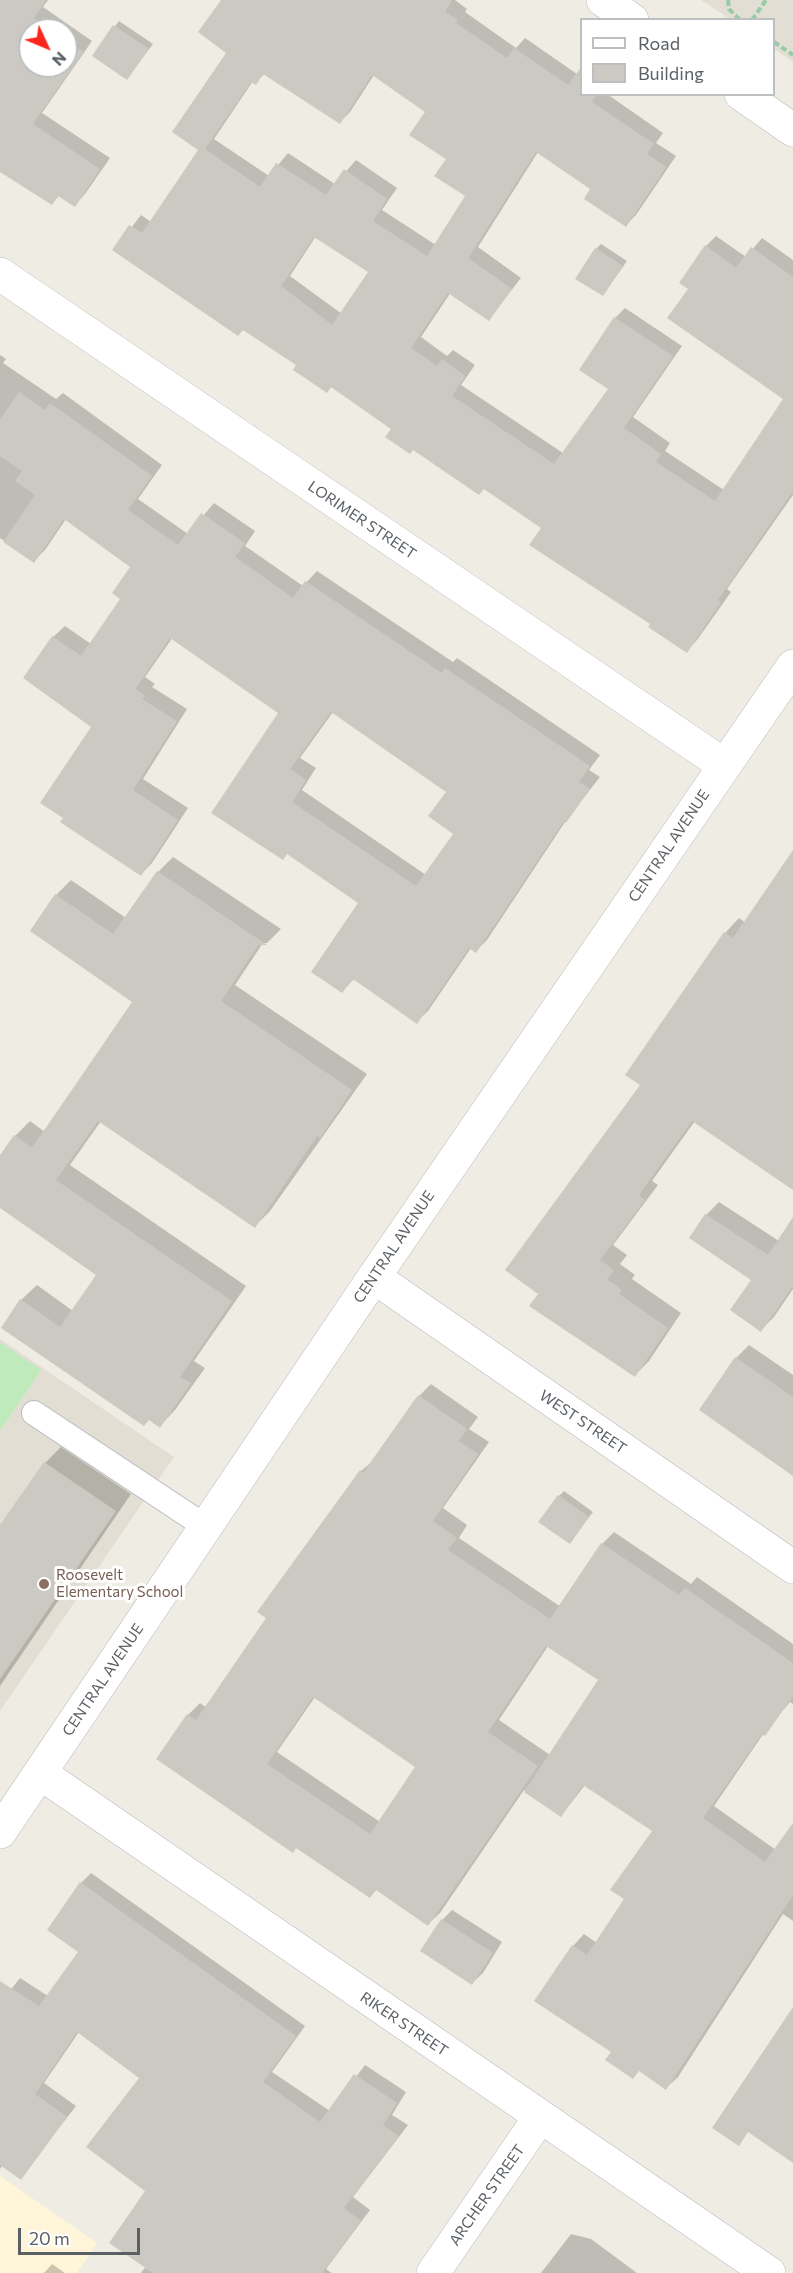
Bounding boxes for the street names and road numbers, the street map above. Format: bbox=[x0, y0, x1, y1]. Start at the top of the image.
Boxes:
street label: LORIMER STREET bbox=[304, 477, 420, 563]
street label: CENTRAL AVENUE bbox=[625, 786, 713, 906]
street label: CENTRAL AVENUE bbox=[350, 1187, 438, 1307]
street label: WEST STREET bbox=[536, 1386, 630, 1458]
street label: CENTRAL AVENUE bbox=[59, 1620, 147, 1740]
street label: RIKER STREET bbox=[357, 1988, 451, 2060]
street label: ARCHER STREET bbox=[445, 2141, 529, 2249]

